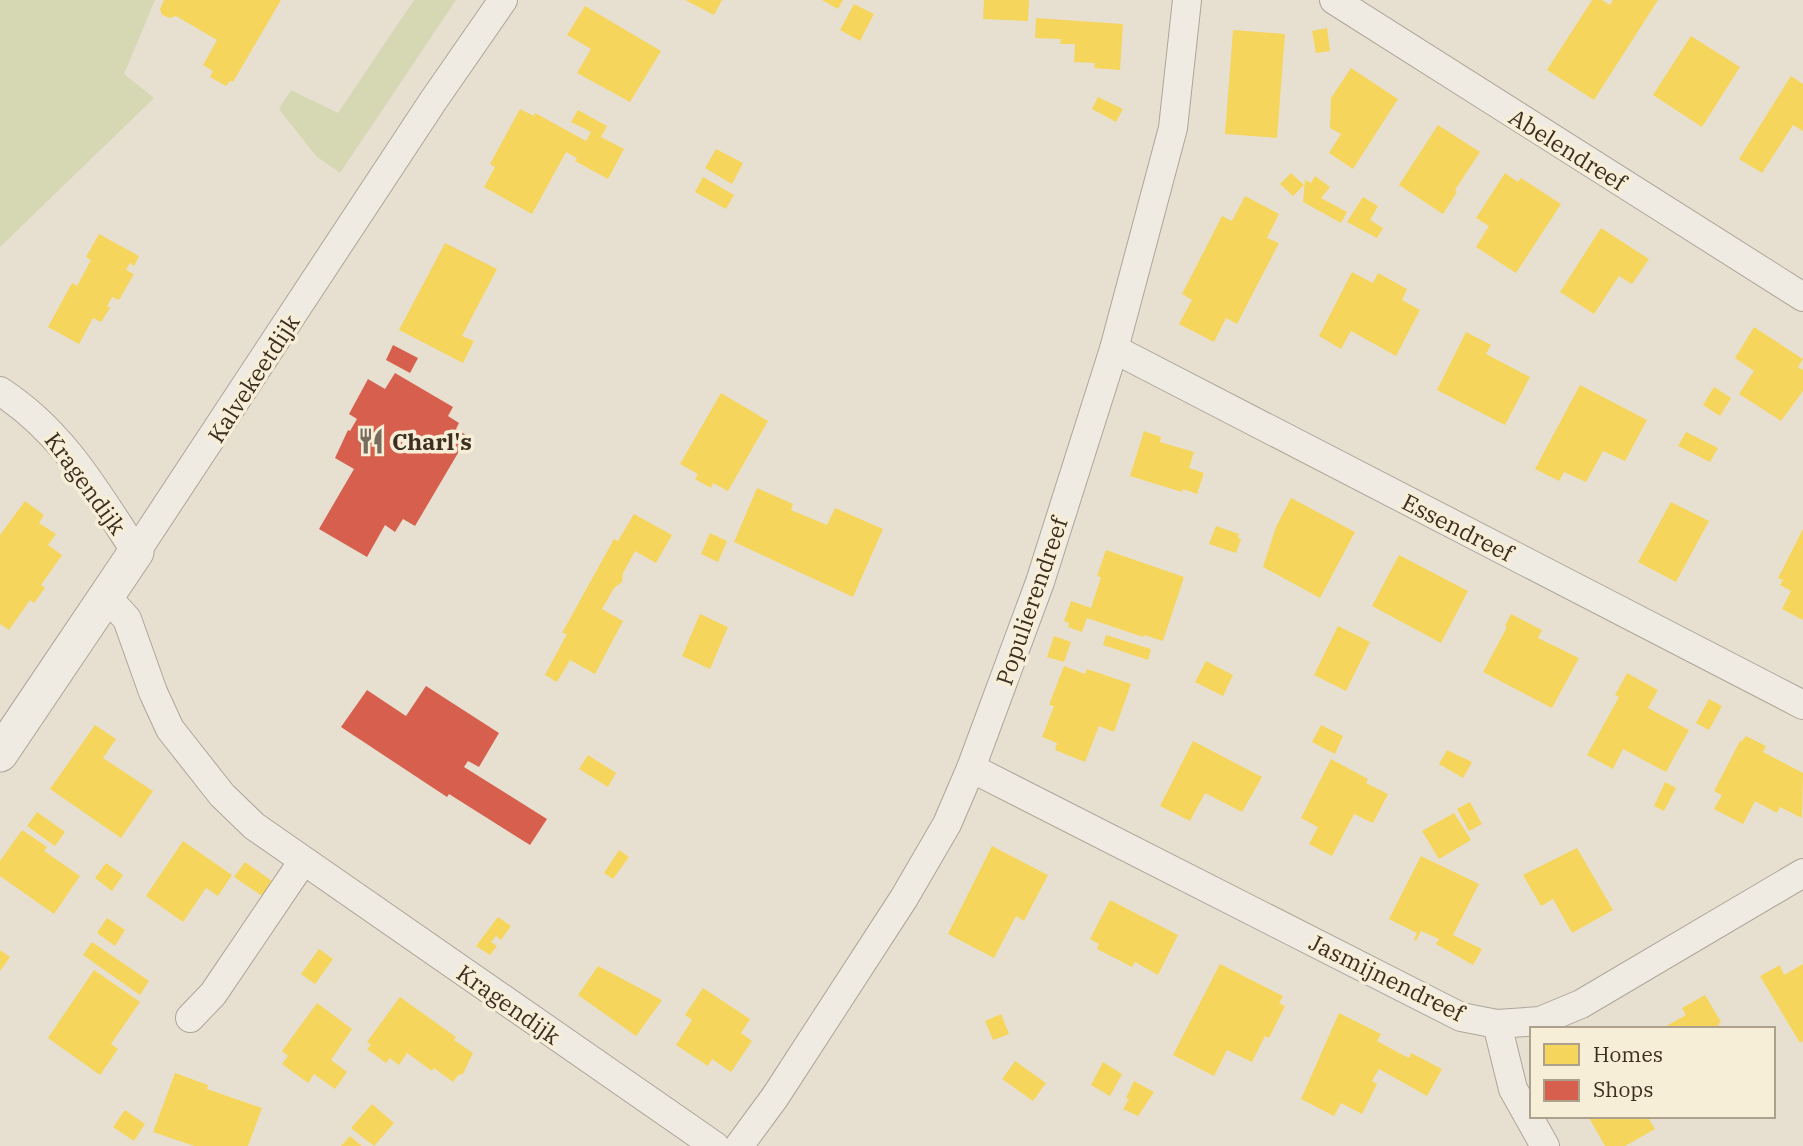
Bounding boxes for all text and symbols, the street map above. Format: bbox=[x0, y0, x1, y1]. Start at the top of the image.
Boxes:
street label: Abelendreef bbox=[1504, 101, 1634, 198]
street label: Kalvekeetdijk bbox=[200, 308, 306, 448]
street label: Kragendijk bbox=[39, 426, 134, 541]
restaurant icon: Charl's bbox=[356, 426, 386, 456]
place label: Charl's bbox=[392, 426, 472, 456]
street label: Essendreef bbox=[1397, 486, 1521, 569]
street label: Populierendreef bbox=[988, 511, 1074, 689]
street label: Jasmijnendreef bbox=[1305, 927, 1471, 1028]
street label: Kragendijk bbox=[451, 957, 567, 1051]
legend bbox=[1530, 1027, 1775, 1118]
text: Homes bbox=[1593, 1040, 1663, 1068]
text: Shops bbox=[1593, 1075, 1653, 1103]

